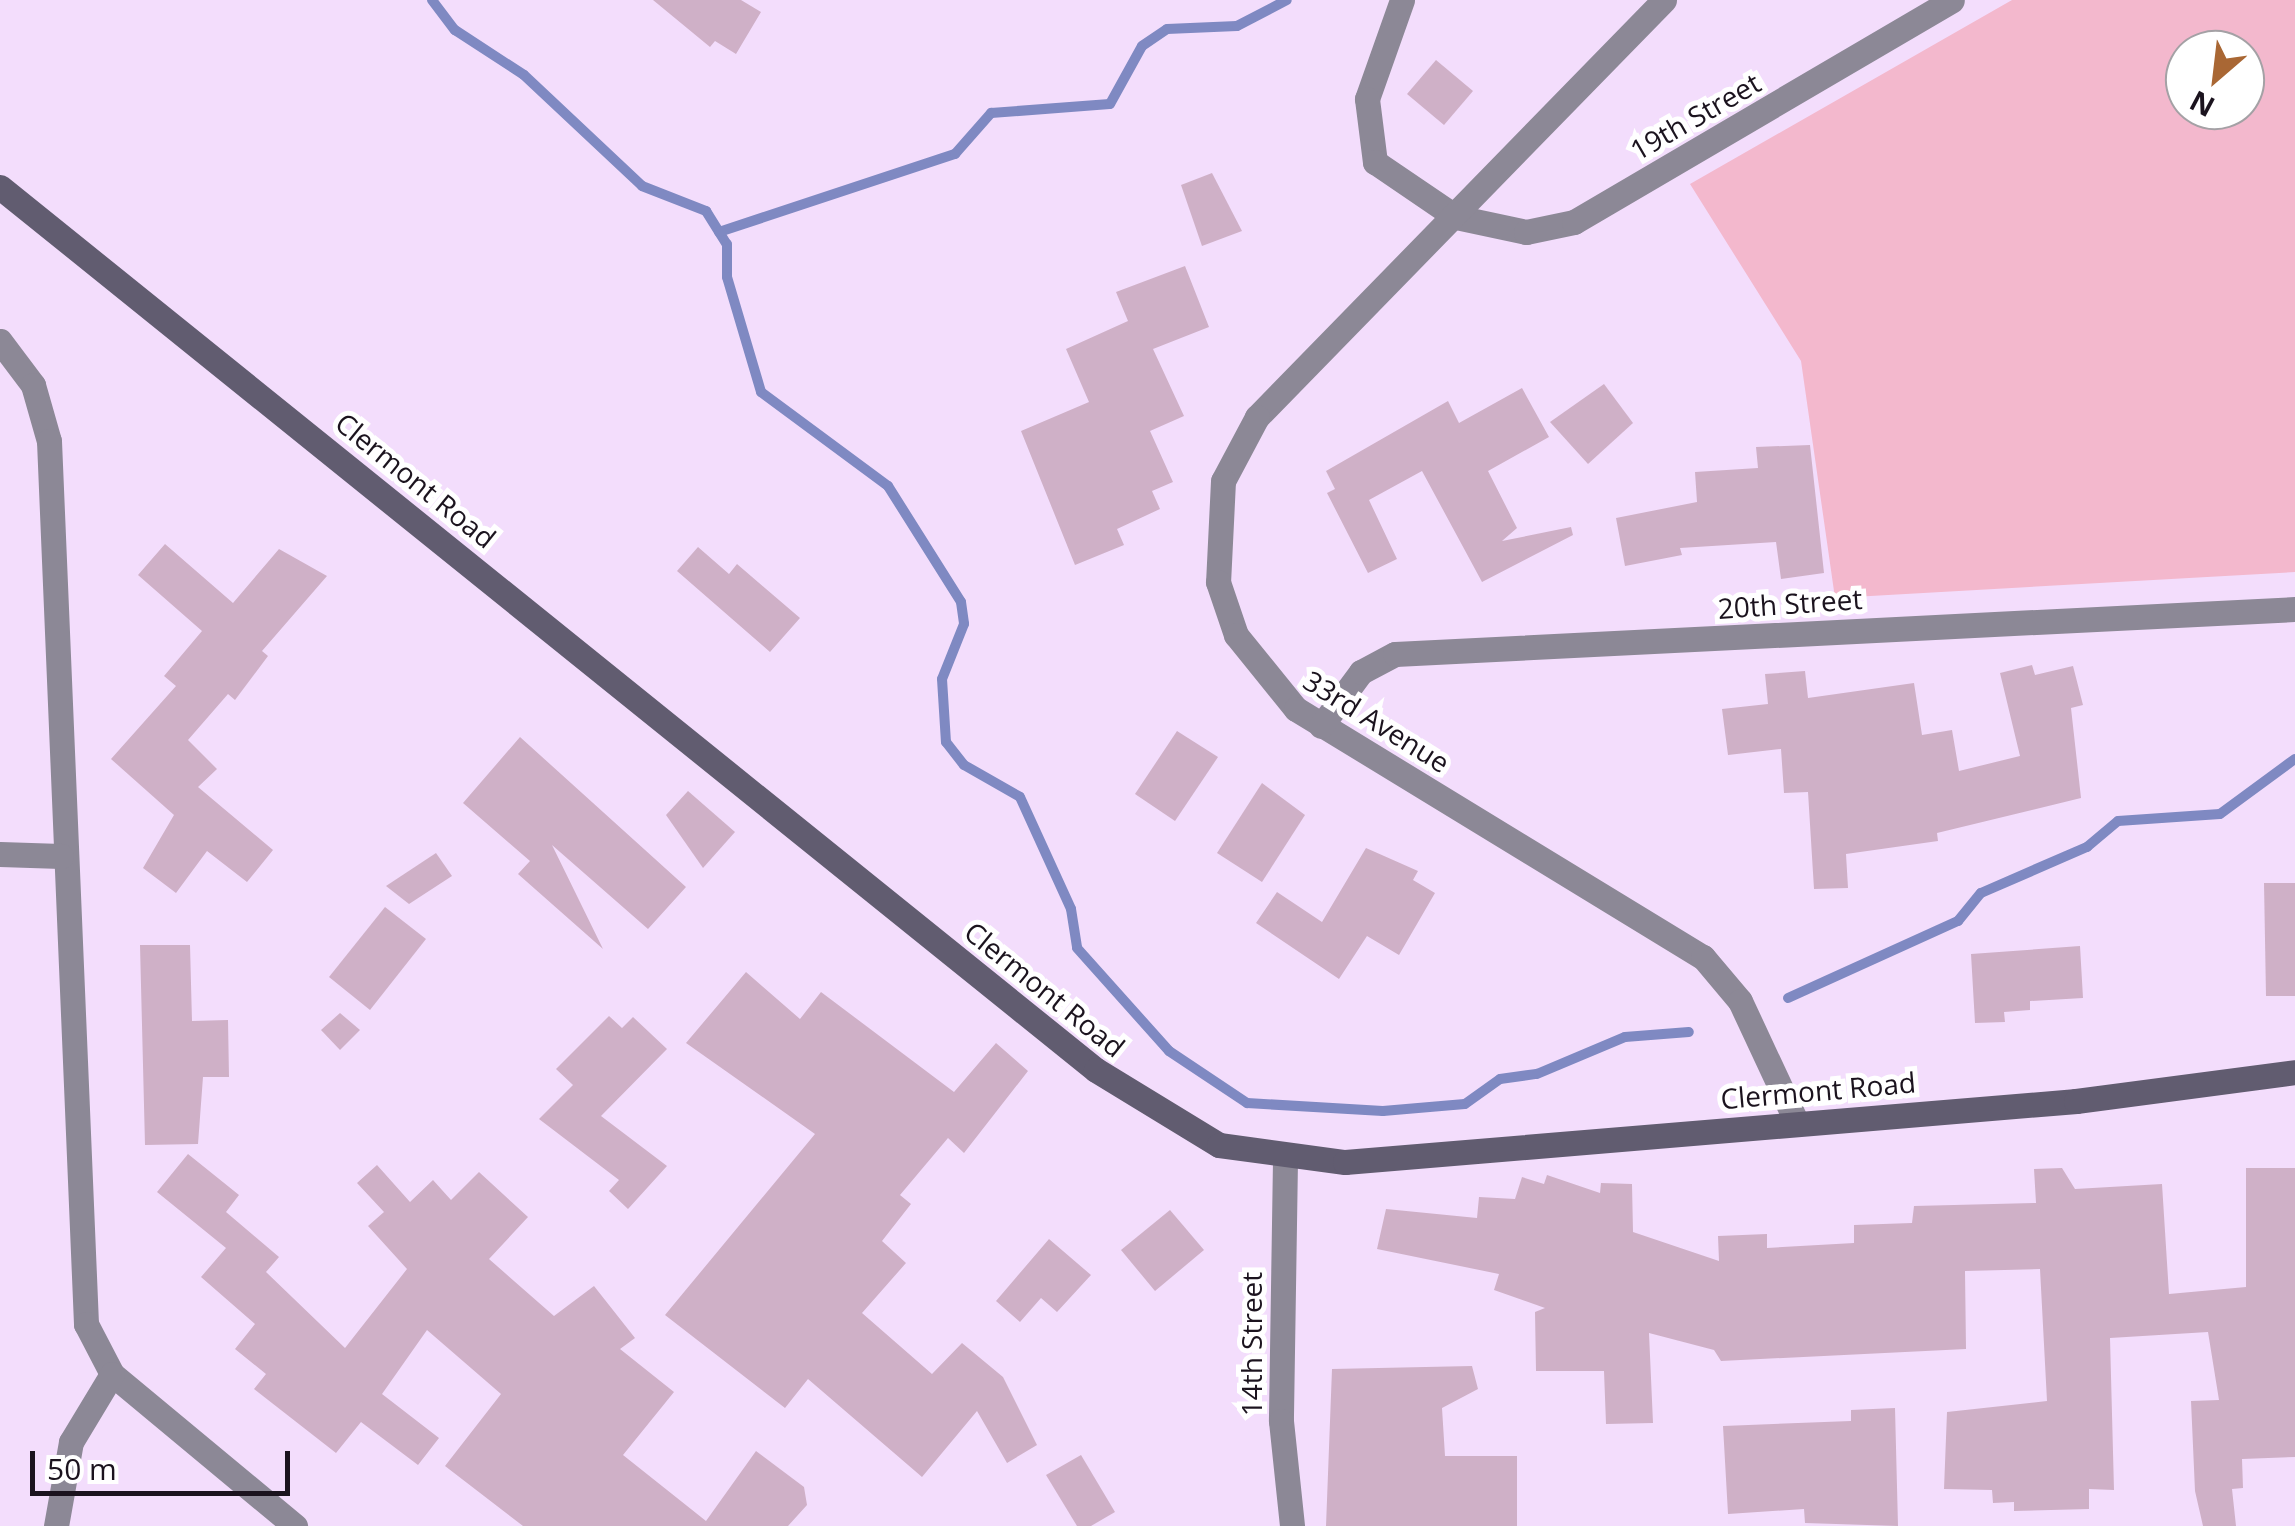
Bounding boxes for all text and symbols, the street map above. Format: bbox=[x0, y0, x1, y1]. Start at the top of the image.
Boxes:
north arrow bbox=[2165, 30, 2265, 130]
street label: 19th Street bbox=[1624, 65, 1766, 167]
text: N bbox=[2183, 83, 2221, 127]
street label: Clermont Road bbox=[329, 405, 503, 555]
street label: 20th Street bbox=[1717, 581, 1863, 625]
street label: 33rd Avenue bbox=[1298, 663, 1456, 779]
street label: Clermont Road bbox=[958, 914, 1132, 1064]
street label: Clermont Road bbox=[1719, 1065, 1917, 1115]
street label: 14th Street bbox=[1234, 1272, 1268, 1416]
scale bar bbox=[35, 1431, 295, 1493]
text: 50 m bbox=[47, 1448, 117, 1489]

